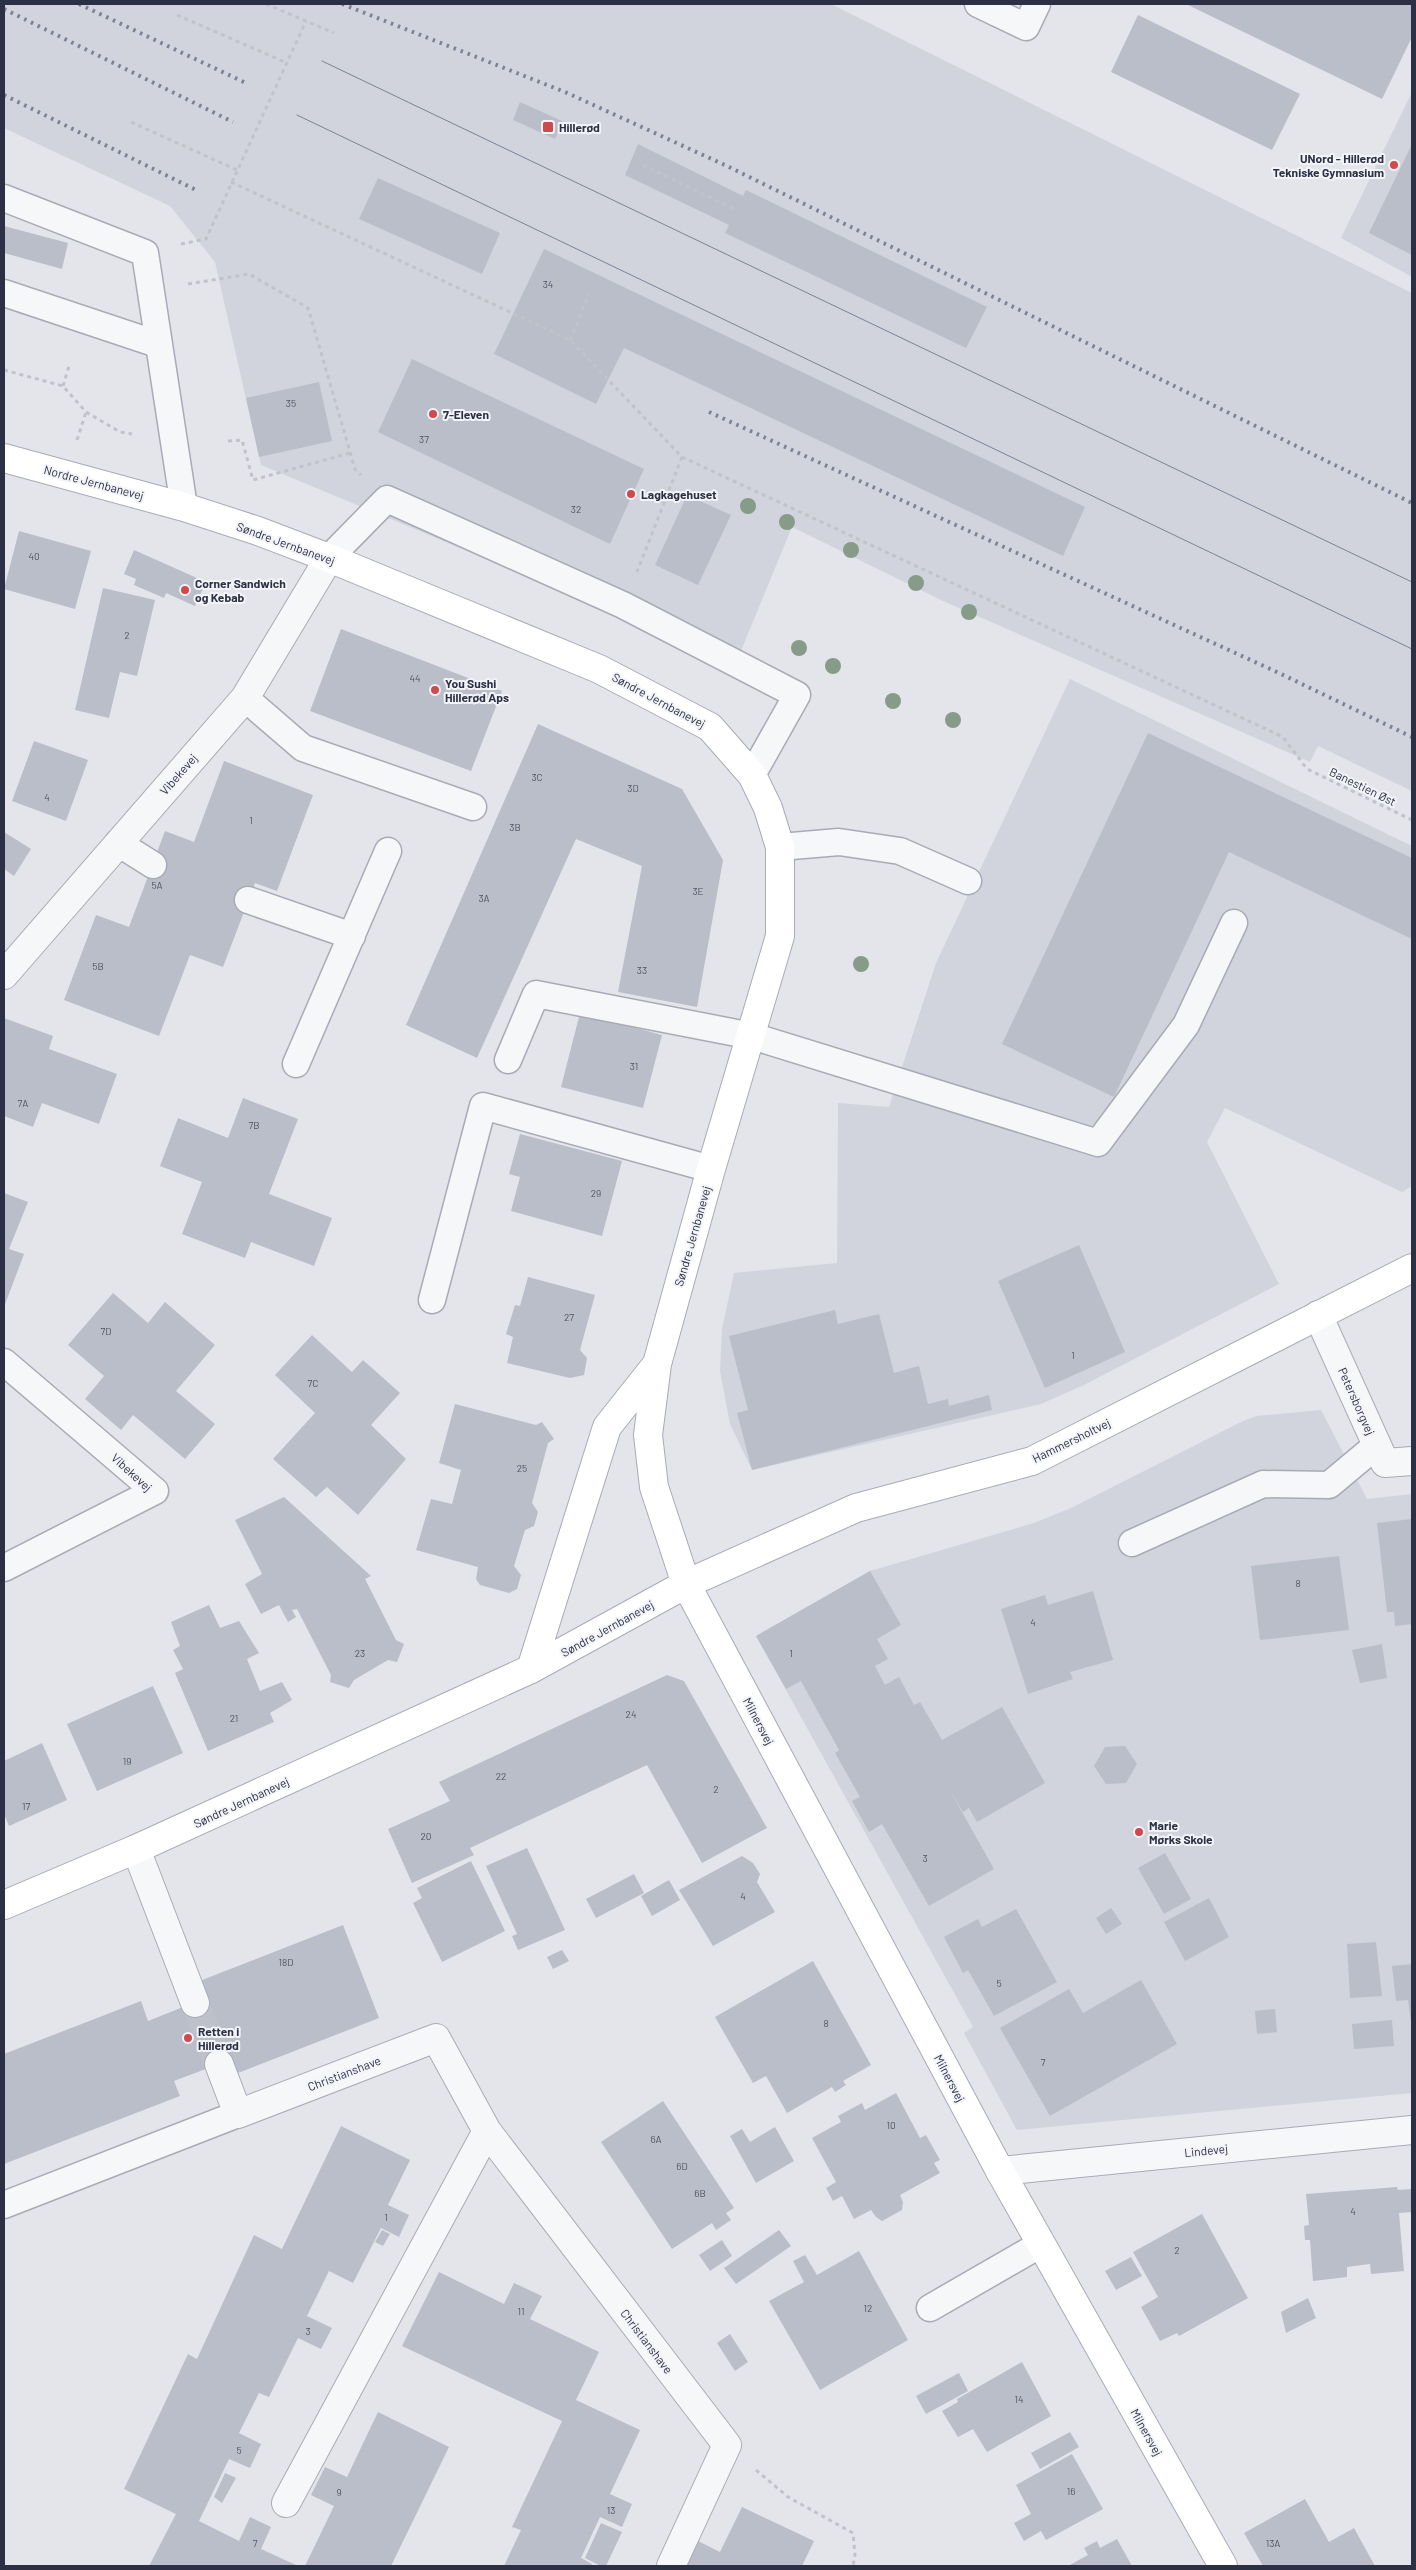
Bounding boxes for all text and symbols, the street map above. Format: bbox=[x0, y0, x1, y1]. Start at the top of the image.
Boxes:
marker: Hillerød bbox=[541, 120, 555, 134]
place label: Hillerød bbox=[559, 120, 600, 134]
place label: UNord - Hillerød Tekniske Gymnasium bbox=[1273, 151, 1384, 179]
marker: UNord - Hillerød Tekniske Gymnasium bbox=[1388, 159, 1400, 171]
house number: 34 bbox=[543, 278, 553, 290]
house number: 35 bbox=[286, 397, 296, 409]
place label: 7-Eleven bbox=[443, 407, 489, 421]
marker: 7-Eleven bbox=[427, 408, 439, 420]
house number: 37 bbox=[419, 433, 429, 445]
street label: Nordre Jernbanevej bbox=[42, 462, 146, 502]
place label: Lagkagehuset bbox=[641, 487, 717, 501]
marker: Lagkagehuset bbox=[625, 488, 637, 500]
house number: 32 bbox=[571, 503, 581, 515]
street label: Søndre Jernbanevej bbox=[235, 519, 337, 567]
house number: 40 bbox=[28, 550, 40, 562]
place label: Corner Sandwich og Kebab bbox=[195, 576, 286, 604]
marker: Corner Sandwich og Kebab bbox=[179, 584, 191, 596]
house number: 2 bbox=[124, 629, 130, 641]
street label: Søndre Jernbanevej bbox=[610, 669, 708, 731]
house number: 44 bbox=[409, 672, 421, 684]
place label: You Sushi Hillerød Aps bbox=[445, 676, 509, 704]
marker: You Sushi Hillerød Aps bbox=[429, 684, 441, 696]
street label: Vibekevej bbox=[156, 751, 200, 797]
street label: Banestien Øst bbox=[1327, 764, 1399, 808]
house number: 3C bbox=[531, 771, 543, 783]
house number: 3D bbox=[627, 782, 639, 794]
house number: 4 bbox=[44, 791, 50, 803]
house number: 1 bbox=[249, 814, 253, 826]
house number: 3B bbox=[509, 821, 521, 833]
house number: 5A bbox=[151, 879, 163, 891]
house number: 3E bbox=[692, 885, 704, 897]
house number: 3A bbox=[478, 892, 490, 904]
house number: 5B bbox=[92, 960, 104, 972]
house number: 33 bbox=[637, 964, 647, 976]
house number: 31 bbox=[630, 1060, 638, 1072]
house number: 7A bbox=[18, 1097, 28, 1109]
house number: 7B bbox=[249, 1119, 260, 1131]
street label: Søndre Jernbanevej bbox=[671, 1184, 713, 1288]
house number: 29 bbox=[591, 1187, 601, 1199]
house number: 27 bbox=[564, 1311, 574, 1323]
house number: 7D bbox=[101, 1325, 111, 1337]
house number: 1 bbox=[1071, 1349, 1075, 1361]
street label: Petersborgvej bbox=[1336, 1365, 1378, 1437]
house number: 7C bbox=[308, 1377, 318, 1389]
street label: Hammersholtvej bbox=[1030, 1415, 1112, 1465]
street label: Vibekevej bbox=[109, 1450, 155, 1494]
house number: 25 bbox=[517, 1462, 527, 1474]
house number: 8 bbox=[1295, 1577, 1301, 1589]
street label: Søndre Jernbanevej bbox=[558, 1597, 656, 1659]
house number: 4 bbox=[1030, 1616, 1036, 1628]
house number: 23 bbox=[355, 1647, 365, 1659]
house number: 1 bbox=[789, 1647, 793, 1659]
street label: Milnersvej bbox=[741, 1695, 777, 1747]
house number: 24 bbox=[626, 1708, 636, 1720]
house number: 21 bbox=[230, 1712, 238, 1724]
house number: 19 bbox=[123, 1755, 131, 1767]
house number: 22 bbox=[496, 1770, 506, 1782]
street label: Søndre Jernbanevej bbox=[191, 1774, 291, 1830]
house number: 2 bbox=[713, 1783, 719, 1795]
house number: 17 bbox=[22, 1800, 30, 1812]
place label: Marie Mørks Skole bbox=[1149, 1818, 1213, 1846]
marker: Marie Mørks Skole bbox=[1133, 1826, 1145, 1838]
house number: 20 bbox=[420, 1830, 432, 1842]
house number: 3 bbox=[922, 1852, 928, 1864]
house number: 4 bbox=[740, 1890, 746, 1902]
house number: 18D bbox=[279, 1956, 293, 1968]
house number: 5 bbox=[996, 1977, 1002, 1989]
house number: 8 bbox=[823, 2017, 829, 2029]
place label: Retten i Hillerød bbox=[198, 2024, 239, 2052]
marker: Retten i Hillerød bbox=[182, 2032, 194, 2044]
street label: Milnersvej bbox=[932, 2052, 968, 2104]
street label: Christianshave bbox=[305, 2053, 383, 2093]
house number: 7 bbox=[1041, 2056, 1046, 2068]
house number: 10 bbox=[886, 2119, 896, 2131]
house number: 6A bbox=[650, 2133, 662, 2145]
street label: Lindevej bbox=[1183, 2141, 1229, 2159]
house number: 6D bbox=[676, 2160, 688, 2172]
house number: 6B bbox=[694, 2187, 706, 2199]
house number: 4 bbox=[1350, 2205, 1356, 2217]
house number: 1 bbox=[384, 2211, 388, 2223]
house number: 2 bbox=[1174, 2244, 1180, 2256]
house number: 12 bbox=[864, 2302, 872, 2314]
house number: 11 bbox=[517, 2305, 525, 2317]
street label: Christianshave bbox=[618, 2306, 676, 2376]
house number: 3 bbox=[305, 2325, 311, 2337]
house number: 14 bbox=[1014, 2393, 1024, 2405]
street label: Milnersvej bbox=[1128, 2406, 1166, 2458]
house number: 5 bbox=[236, 2444, 242, 2456]
house number: 16 bbox=[1067, 2485, 1075, 2497]
house number: 9 bbox=[336, 2486, 342, 2498]
house number: 13 bbox=[607, 2504, 615, 2516]
house number: 7 bbox=[253, 2537, 258, 2549]
house number: 13A bbox=[1266, 2537, 1280, 2549]

